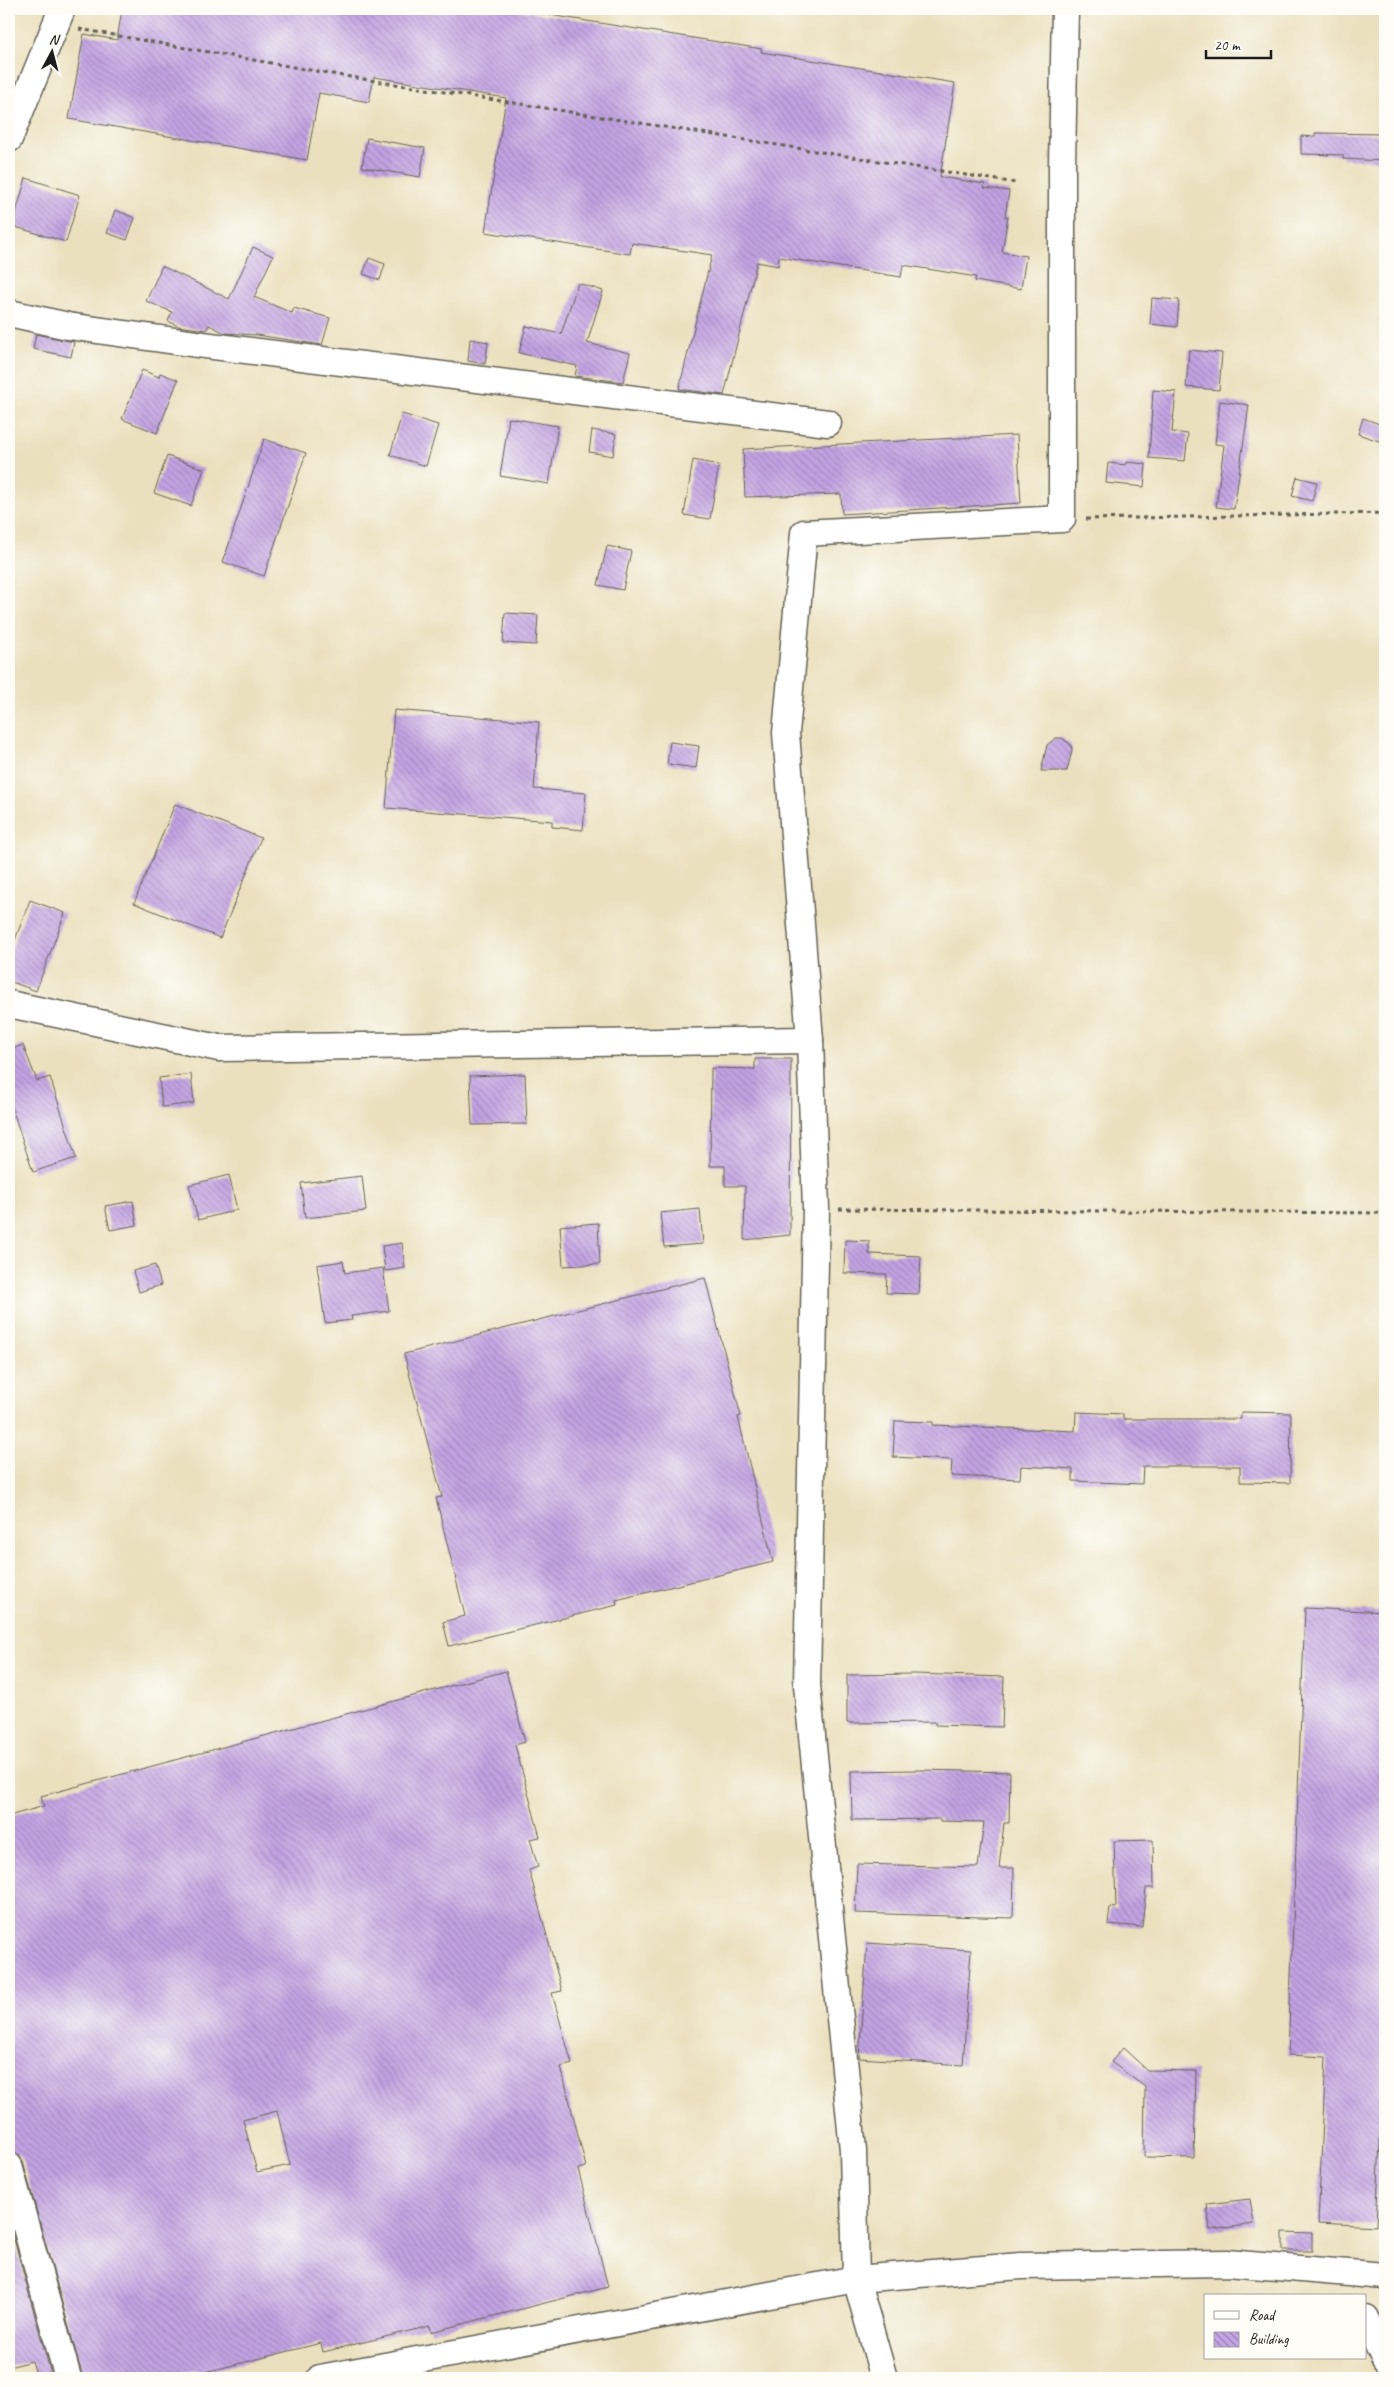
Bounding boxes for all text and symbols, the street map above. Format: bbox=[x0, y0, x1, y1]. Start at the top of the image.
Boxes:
north arrow bbox=[28, 28, 78, 78]
scale bar bbox=[1206, 28, 1272, 60]
text: N bbox=[48, 31, 61, 49]
text: 20 m bbox=[1214, 36, 1241, 55]
legend bbox=[1204, 2294, 1366, 2360]
text: Road bbox=[1249, 2306, 1276, 2325]
text: Building bbox=[1249, 2330, 1289, 2349]

